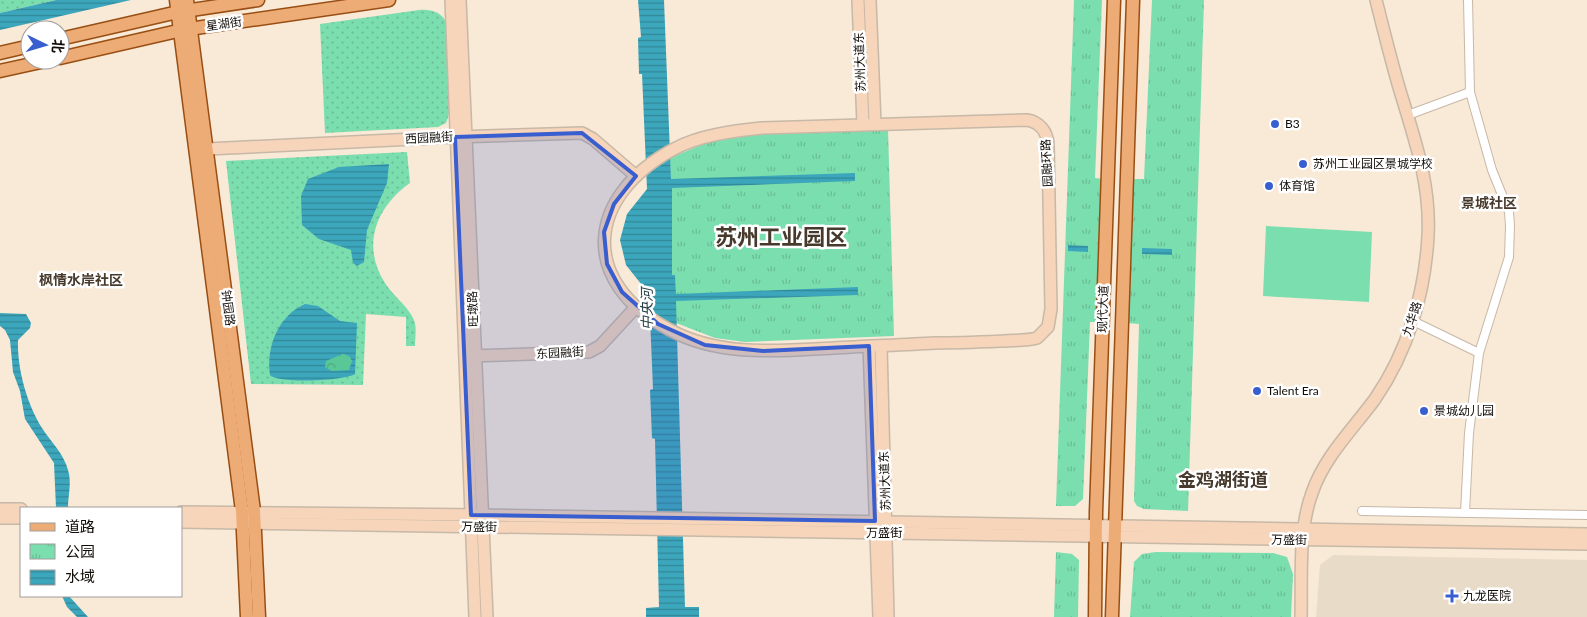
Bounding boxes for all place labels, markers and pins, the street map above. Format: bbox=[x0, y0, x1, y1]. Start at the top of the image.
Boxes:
place label: B3 bbox=[1285, 116, 1300, 131]
marker: B3 bbox=[1269, 118, 1281, 130]
place label: 苏州工业园区景城学校 bbox=[1313, 156, 1433, 171]
marker: 苏州工业园区景城学校 bbox=[1297, 158, 1309, 170]
place label: 体育馆 bbox=[1279, 178, 1315, 193]
marker: 体育馆 bbox=[1263, 180, 1275, 192]
place label: Talent Era bbox=[1267, 383, 1319, 398]
marker: Talent Era bbox=[1251, 385, 1263, 397]
place label: 景城幼儿园 bbox=[1434, 403, 1494, 418]
marker: 景城幼儿园 bbox=[1418, 405, 1430, 417]
place label: 九龙医院 bbox=[1463, 588, 1511, 603]
marker: 九龙医院 bbox=[1445, 589, 1459, 603]

